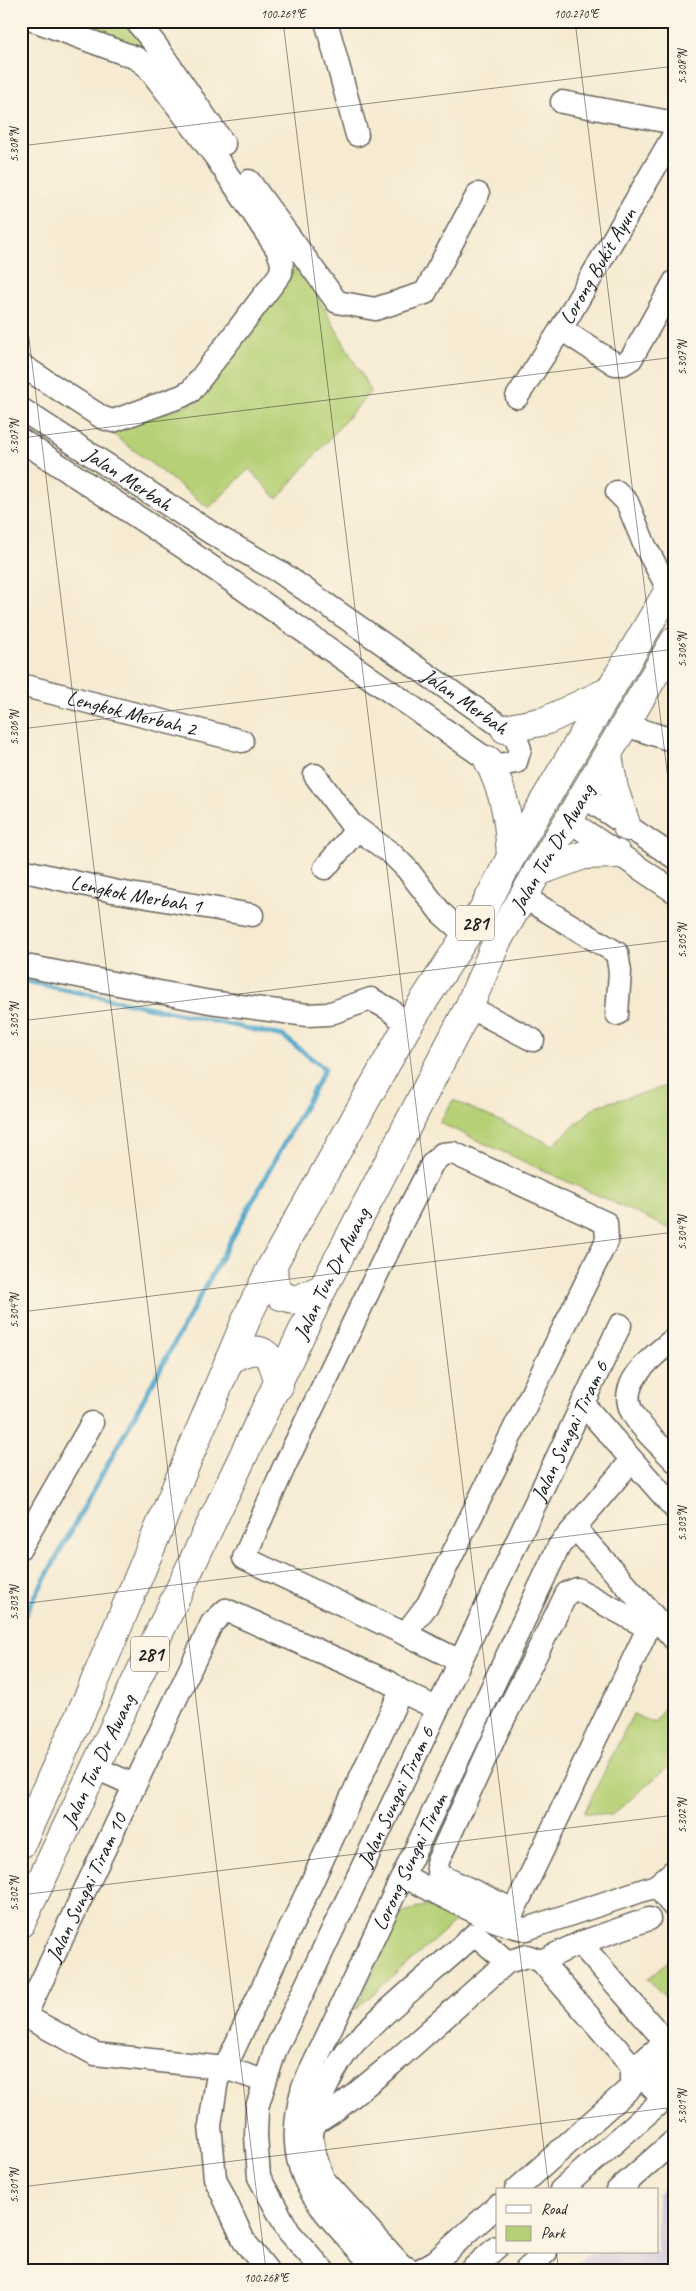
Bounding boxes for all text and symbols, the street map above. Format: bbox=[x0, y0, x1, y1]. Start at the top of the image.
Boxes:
text: 100.269°E bbox=[261, 6, 307, 22]
text: 100.270°E bbox=[554, 6, 600, 22]
text: 5.308°N bbox=[674, 48, 690, 84]
text: 5.308°N bbox=[6, 126, 22, 162]
street label: Lorong Bukit Ayun bbox=[554, 202, 642, 329]
text: 5.307°N bbox=[674, 339, 690, 375]
text: 5.307°N bbox=[6, 418, 22, 454]
street label: Jalan Merbah bbox=[79, 440, 178, 518]
text: 5.306°N bbox=[674, 631, 690, 667]
street label: Jalan Merbah bbox=[416, 662, 515, 741]
street label: Lengkok Merbah 2 bbox=[64, 684, 201, 742]
text: 5.306°N bbox=[6, 709, 22, 745]
street label: Jalan Tun Dr Awang bbox=[504, 777, 601, 917]
street label: Lengkok Merbah 1 bbox=[68, 869, 205, 919]
road number: 281 bbox=[456, 906, 494, 940]
text: 5.305°N bbox=[674, 922, 690, 958]
text: 5.305°N bbox=[6, 1001, 22, 1037]
street label: Jalan Tun Dr Awang bbox=[287, 1202, 376, 1345]
text: 5.304°N bbox=[674, 1214, 690, 1250]
text: 5.304°N bbox=[6, 1292, 22, 1328]
street label: Jalan Sungai Tiram 6 bbox=[525, 1356, 614, 1506]
text: 5.303°N bbox=[674, 1505, 690, 1541]
text: 5.303°N bbox=[6, 1584, 22, 1620]
road number: 281 bbox=[131, 1636, 169, 1672]
street label: Jalan Tun Dr Awang bbox=[55, 1688, 142, 1832]
street label: Jalan Sungai Tiram 6 bbox=[351, 1722, 440, 1872]
street label: Lorong Sungai Tiram bbox=[366, 1787, 454, 1934]
text: 5.302°N bbox=[674, 1797, 690, 1833]
street label: Jalan Sungai Tiram 10 bbox=[39, 1808, 133, 1967]
text: 5.302°N bbox=[6, 1875, 22, 1911]
text: 5.301°N bbox=[674, 2088, 690, 2124]
text: 5.301°N bbox=[6, 2167, 22, 2203]
legend bbox=[496, 2188, 658, 2254]
text: Road bbox=[541, 2200, 568, 2219]
text: Park bbox=[541, 2224, 566, 2243]
text: 100.268°E bbox=[244, 2270, 290, 2286]

